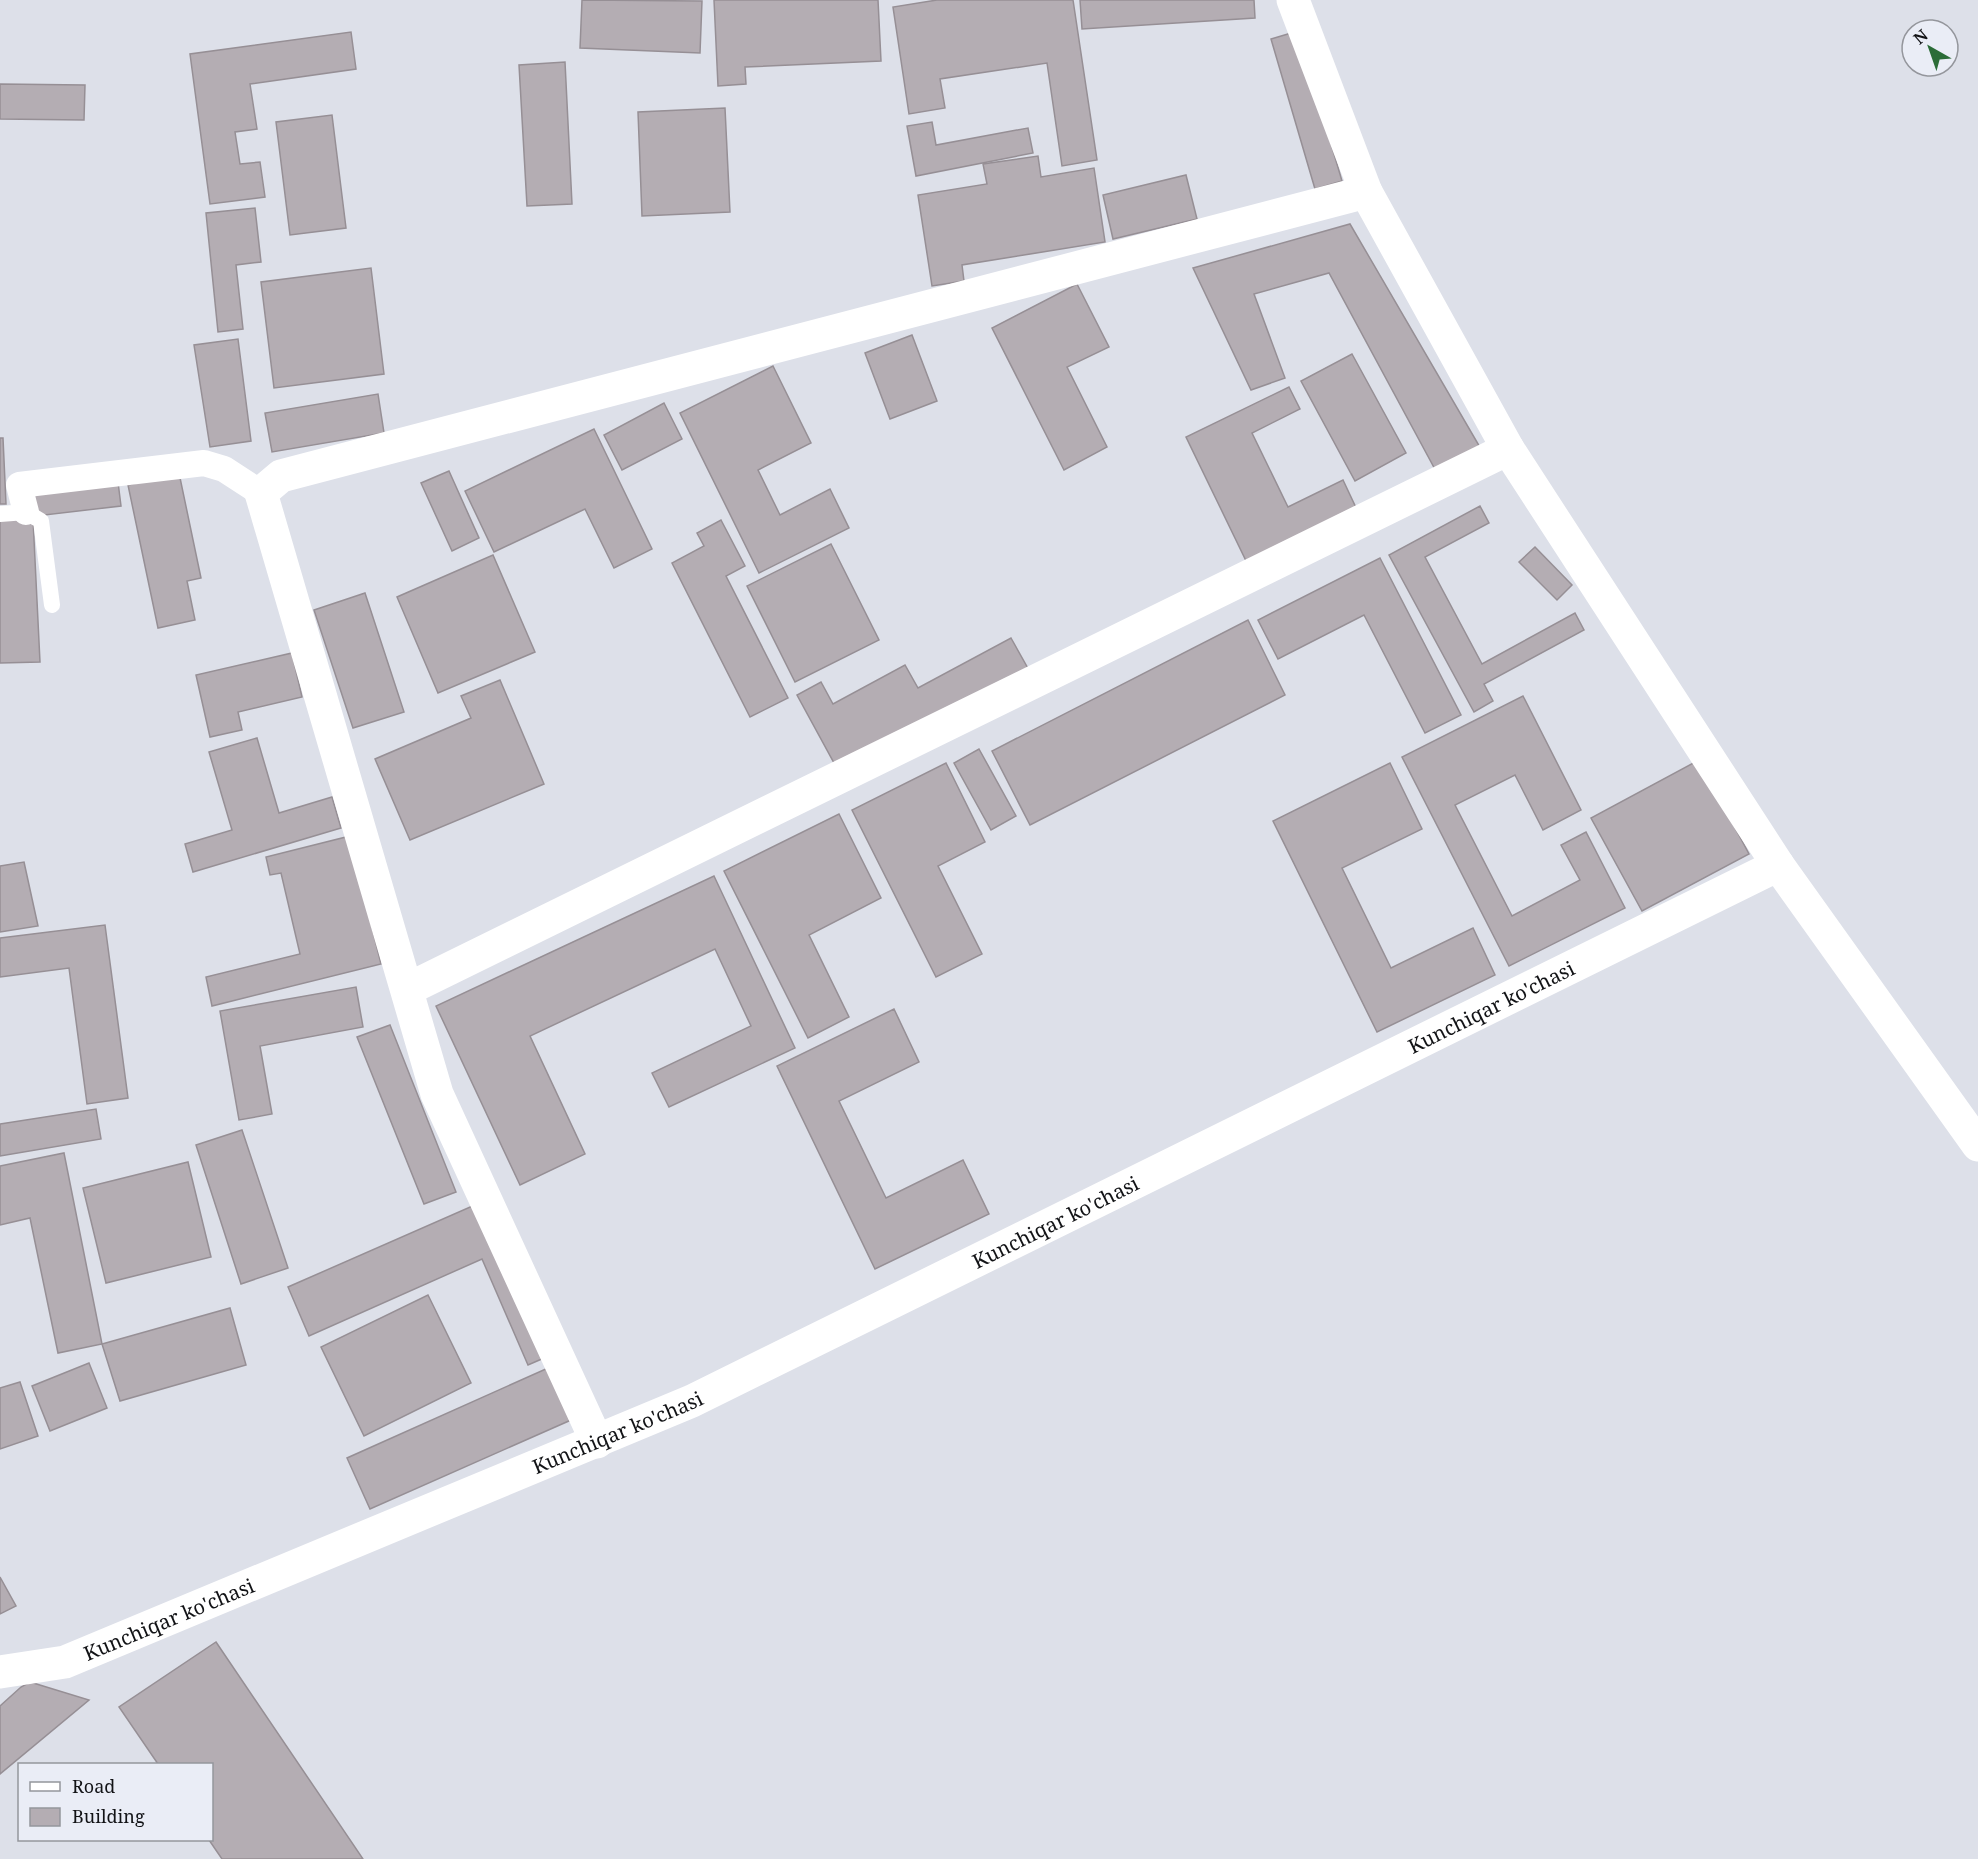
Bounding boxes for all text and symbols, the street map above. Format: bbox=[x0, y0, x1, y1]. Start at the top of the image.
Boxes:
north arrow bbox=[1900, 18, 1960, 78]
text: N bbox=[1908, 24, 1933, 49]
street label: Kunchiqar ko'chasi bbox=[1403, 954, 1579, 1059]
street label: Kunchiqar ko'chasi bbox=[967, 1169, 1144, 1274]
street label: Kunchiqar ko'chasi bbox=[528, 1384, 708, 1480]
street label: Kunchiqar ko'chasi bbox=[79, 1571, 259, 1666]
legend bbox=[18, 1763, 213, 1841]
text: Road bbox=[72, 1774, 115, 1798]
text: Building bbox=[72, 1804, 145, 1828]

